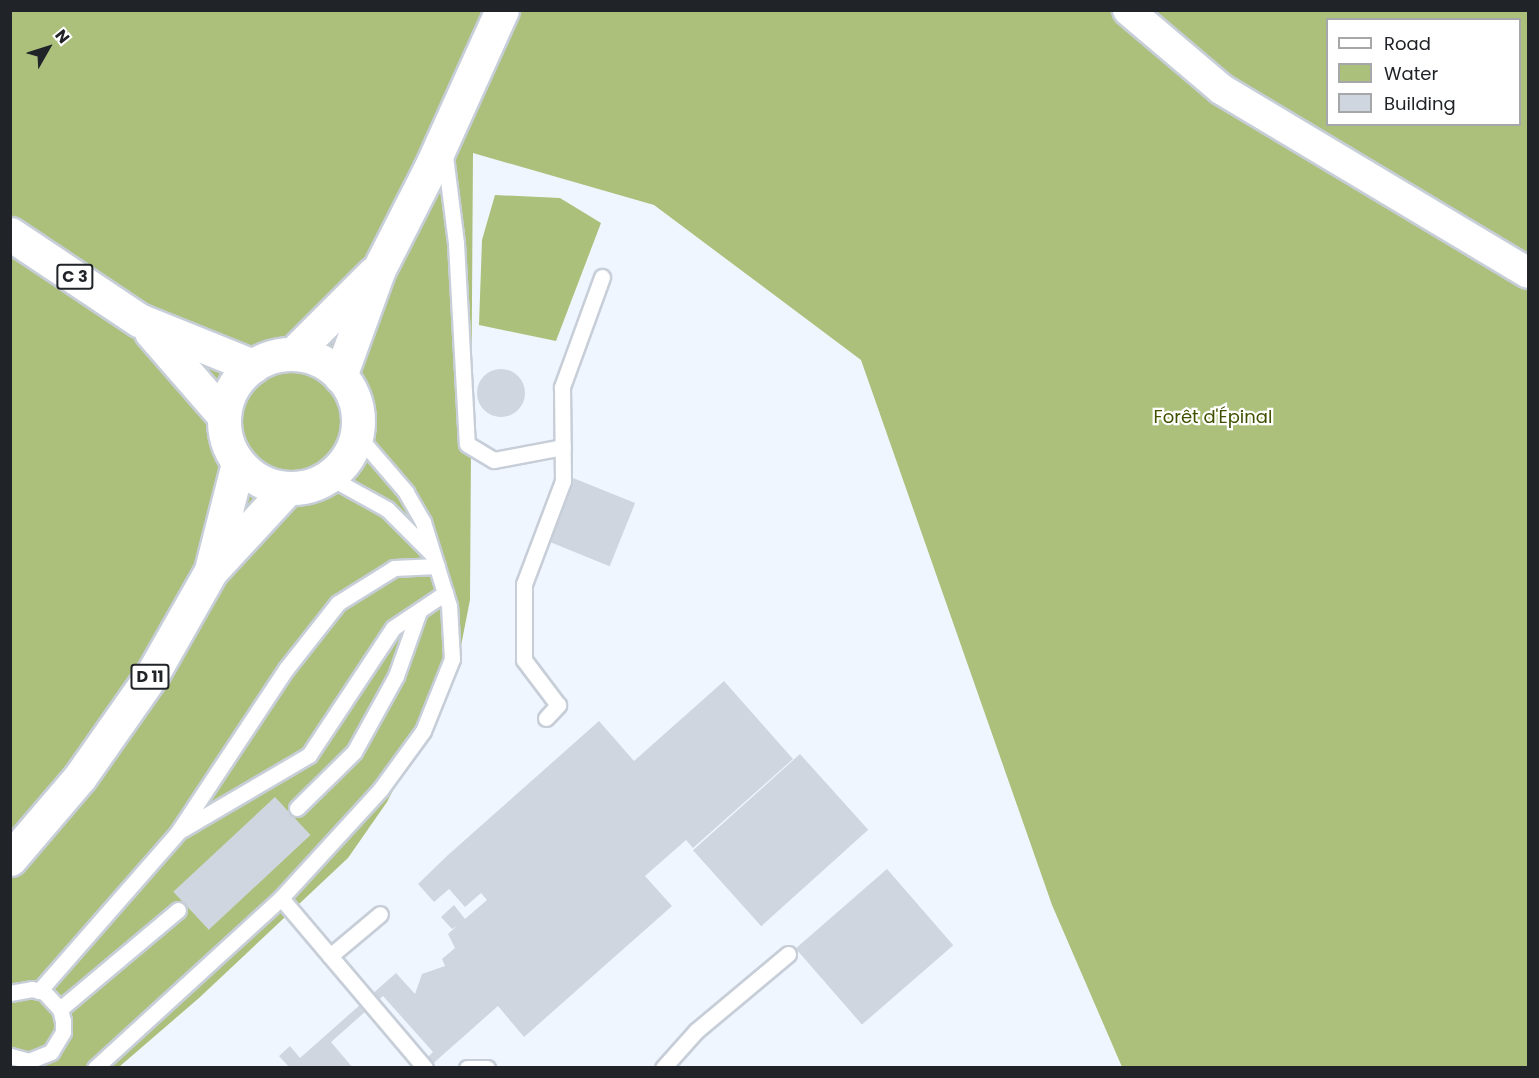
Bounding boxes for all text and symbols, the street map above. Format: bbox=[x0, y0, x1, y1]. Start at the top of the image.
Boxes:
north arrow bbox=[18, 18, 78, 78]
legend bbox=[1326, 18, 1521, 126]
text: N bbox=[50, 24, 75, 48]
text: Road bbox=[1384, 31, 1431, 56]
text: Water bbox=[1384, 61, 1438, 86]
text: Building bbox=[1384, 91, 1456, 116]
road number: C 3 bbox=[56, 264, 94, 290]
park label: Forêt d'Épinal bbox=[1154, 406, 1272, 428]
road number: D 11 bbox=[129, 664, 171, 690]

